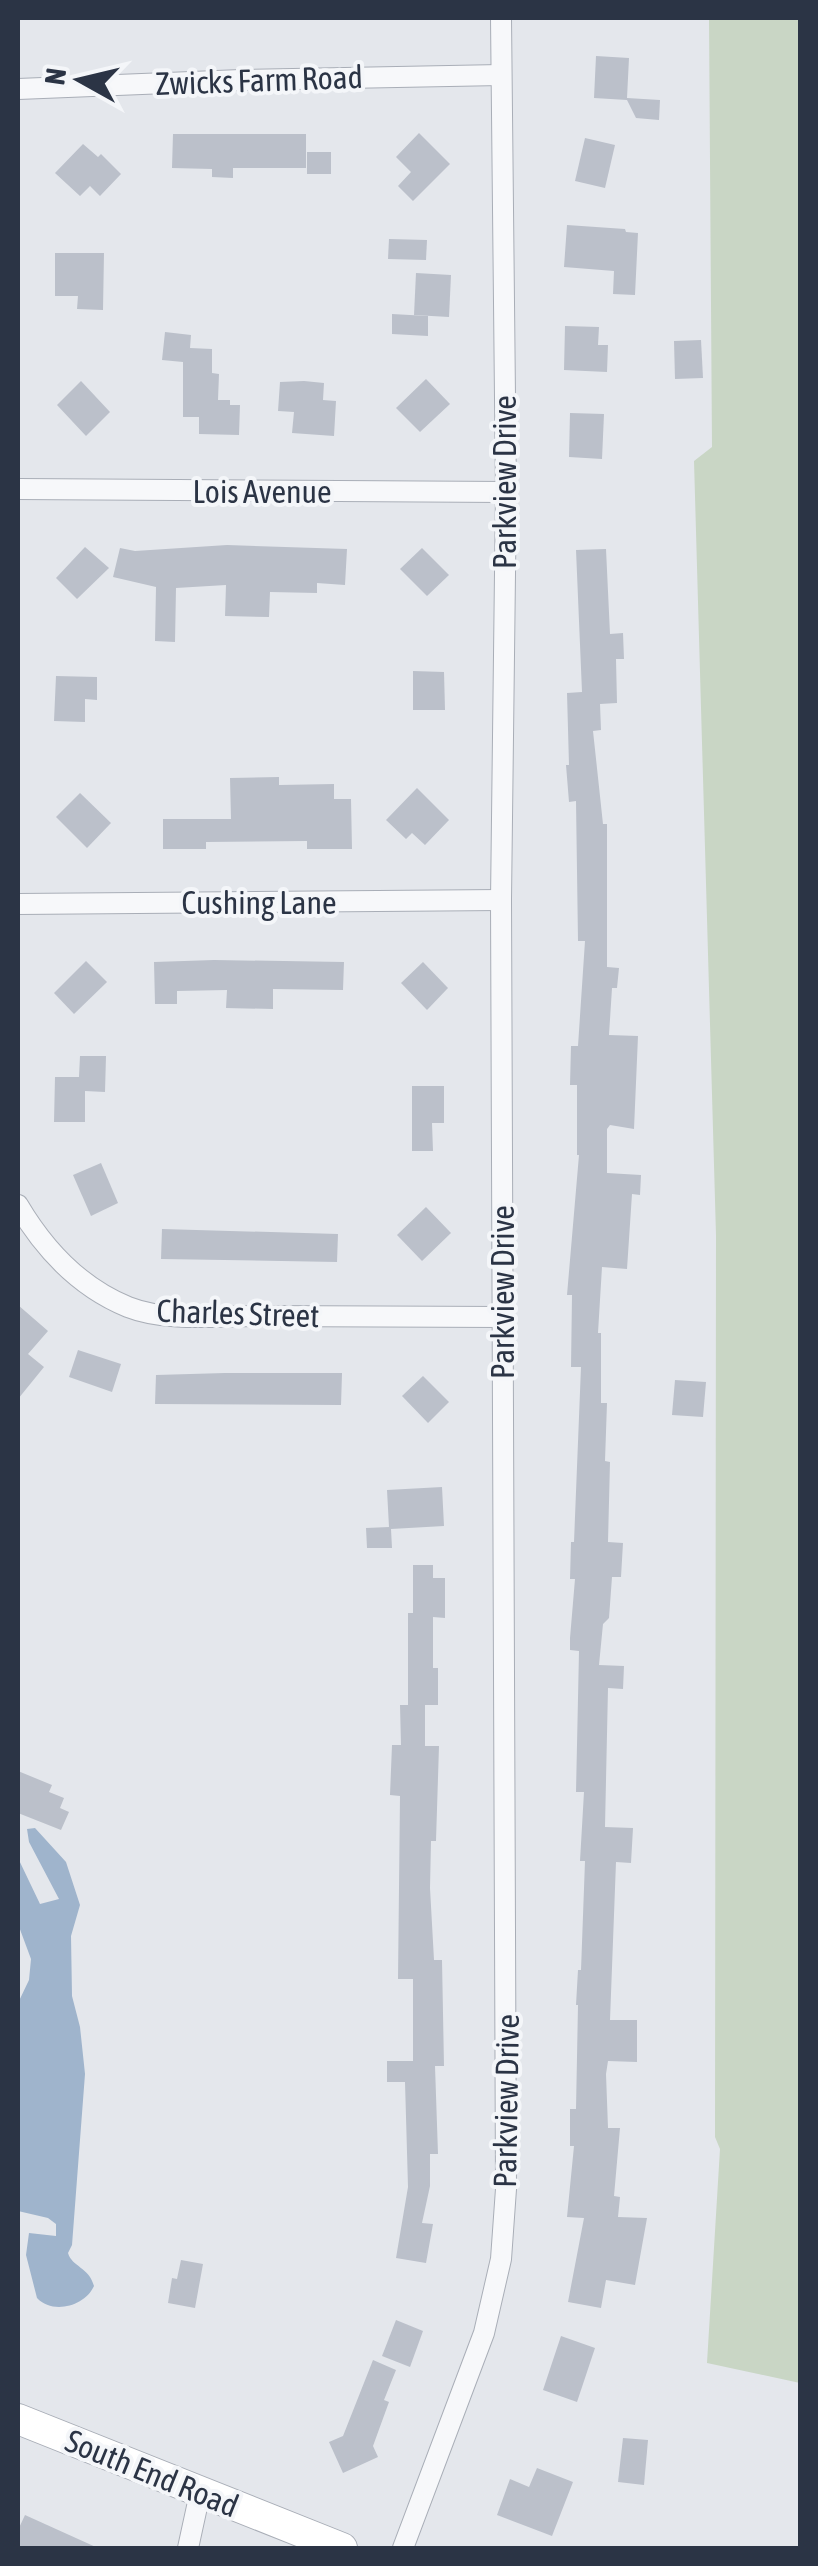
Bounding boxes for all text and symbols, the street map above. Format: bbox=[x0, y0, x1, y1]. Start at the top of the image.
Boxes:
north arrow bbox=[30, 30, 130, 130]
street label: Zwicks Farm Road bbox=[155, 58, 363, 102]
text: N bbox=[38, 66, 72, 87]
street label: Parkview Drive bbox=[486, 395, 523, 569]
street label: Lois Avenue bbox=[192, 473, 332, 510]
street label: Cushing Lane bbox=[181, 884, 337, 921]
street label: Parkview Drive bbox=[484, 1205, 521, 1379]
street label: Charles Street bbox=[156, 1292, 320, 1334]
street label: Parkview Drive bbox=[486, 2014, 526, 2188]
street label: South End Road bbox=[60, 2422, 244, 2524]

